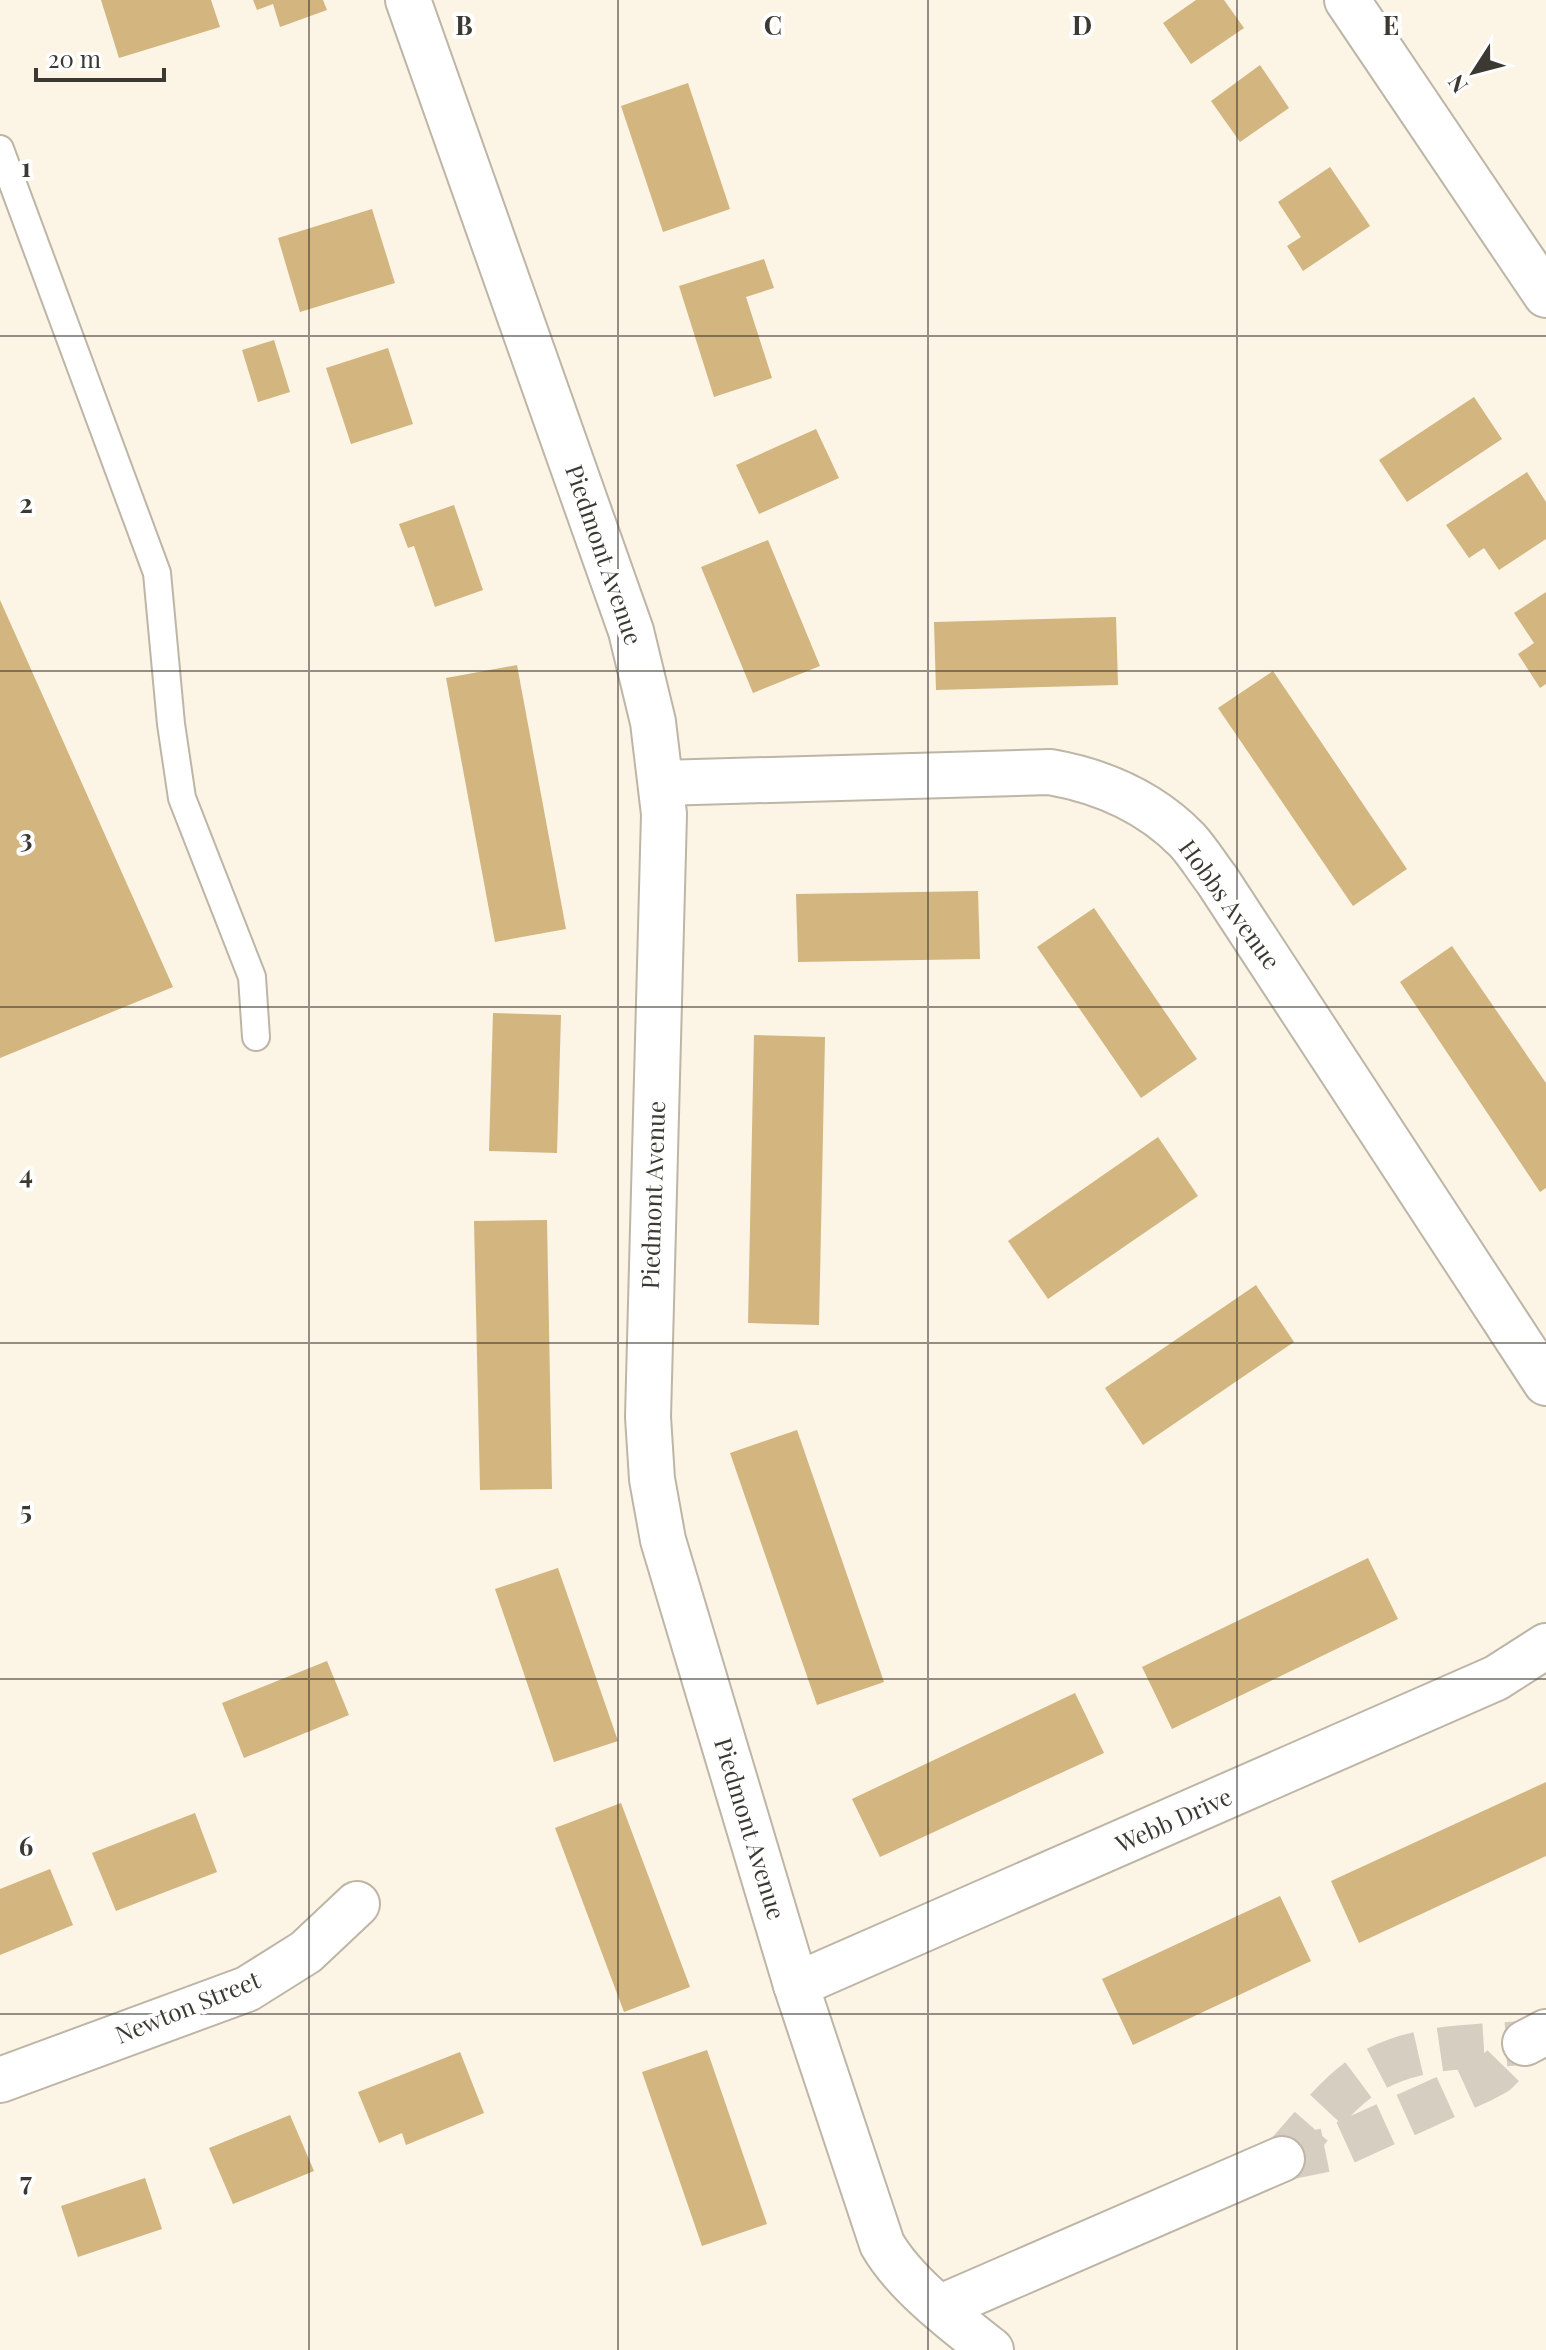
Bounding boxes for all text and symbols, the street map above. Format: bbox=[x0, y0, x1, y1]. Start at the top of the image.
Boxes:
text: B bbox=[455, 7, 473, 42]
text: C bbox=[764, 7, 782, 42]
text: D bbox=[1072, 7, 1092, 42]
text: E bbox=[1383, 7, 1399, 42]
scale bar bbox=[36, 32, 164, 82]
north arrow bbox=[1434, 32, 1514, 112]
text: 20 m bbox=[48, 42, 101, 74]
text: N bbox=[1440, 69, 1474, 100]
text: 1 bbox=[21, 149, 31, 184]
street label: Piedmont Avenue bbox=[559, 460, 651, 649]
text: 2 bbox=[19, 485, 33, 520]
text: 3 bbox=[20, 820, 32, 855]
street label: Hobbs Avenue bbox=[1173, 833, 1289, 975]
street label: Piedmont Avenue bbox=[633, 1100, 671, 1290]
text: 4 bbox=[19, 1156, 33, 1191]
text: 5 bbox=[20, 1492, 32, 1527]
street label: Piedmont Avenue bbox=[708, 1734, 794, 1923]
street label: Webb Drive bbox=[1109, 1779, 1236, 1859]
text: 6 bbox=[19, 1828, 33, 1863]
street label: Newton Street bbox=[110, 1962, 265, 2050]
text: 7 bbox=[20, 2163, 32, 2198]

